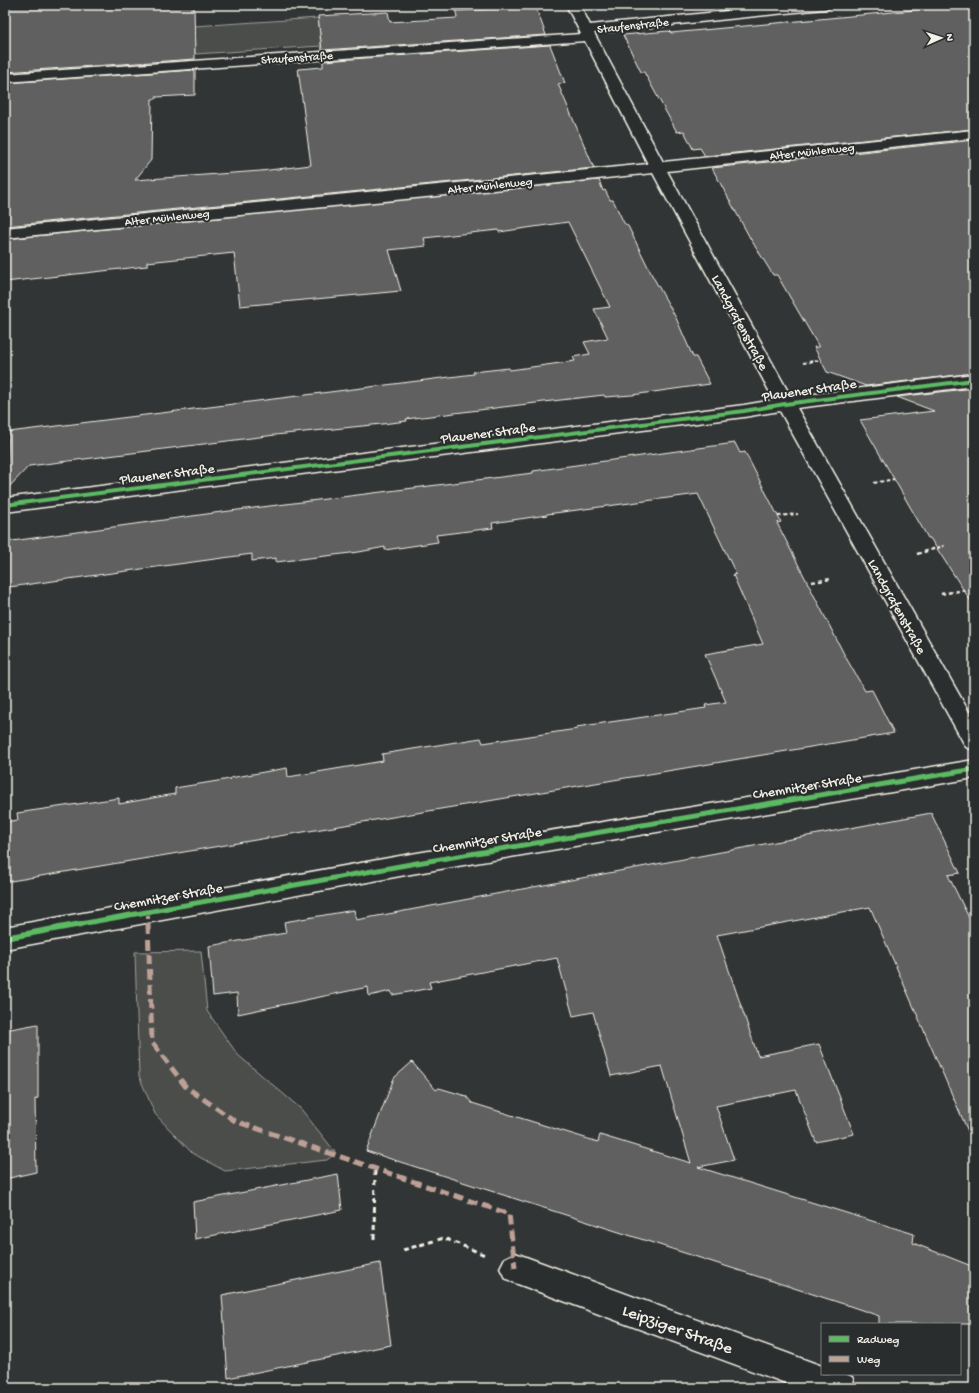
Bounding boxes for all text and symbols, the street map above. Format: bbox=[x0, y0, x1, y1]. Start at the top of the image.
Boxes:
street label: Staufenstraße bbox=[597, 16, 671, 38]
north arrow bbox=[921, 18, 961, 58]
text: N bbox=[943, 34, 955, 41]
street label: Staufenstraße bbox=[261, 49, 334, 68]
street label: Alter Mühlenweg bbox=[769, 142, 855, 164]
street label: Alter Mühlenweg bbox=[447, 176, 533, 198]
street label: Alter Mühlenweg bbox=[124, 208, 210, 230]
street label: Landgrafenstraße bbox=[706, 272, 772, 375]
street label: Plauener Straße bbox=[760, 376, 858, 407]
street label: Plauener Straße bbox=[439, 420, 537, 449]
street label: Plauener Straße bbox=[118, 461, 216, 490]
street label: Landgrafenstraße bbox=[863, 557, 929, 658]
street label: Chemnitzer Straße bbox=[752, 770, 864, 804]
street label: Chemnitzer Straße bbox=[432, 824, 544, 858]
street label: Chemnitzer Straße bbox=[113, 880, 225, 916]
street label: Leipziger Straße bbox=[619, 1302, 735, 1360]
legend bbox=[821, 1323, 961, 1375]
text: Radweg bbox=[857, 1334, 899, 1348]
text: Weg bbox=[857, 1354, 880, 1368]

